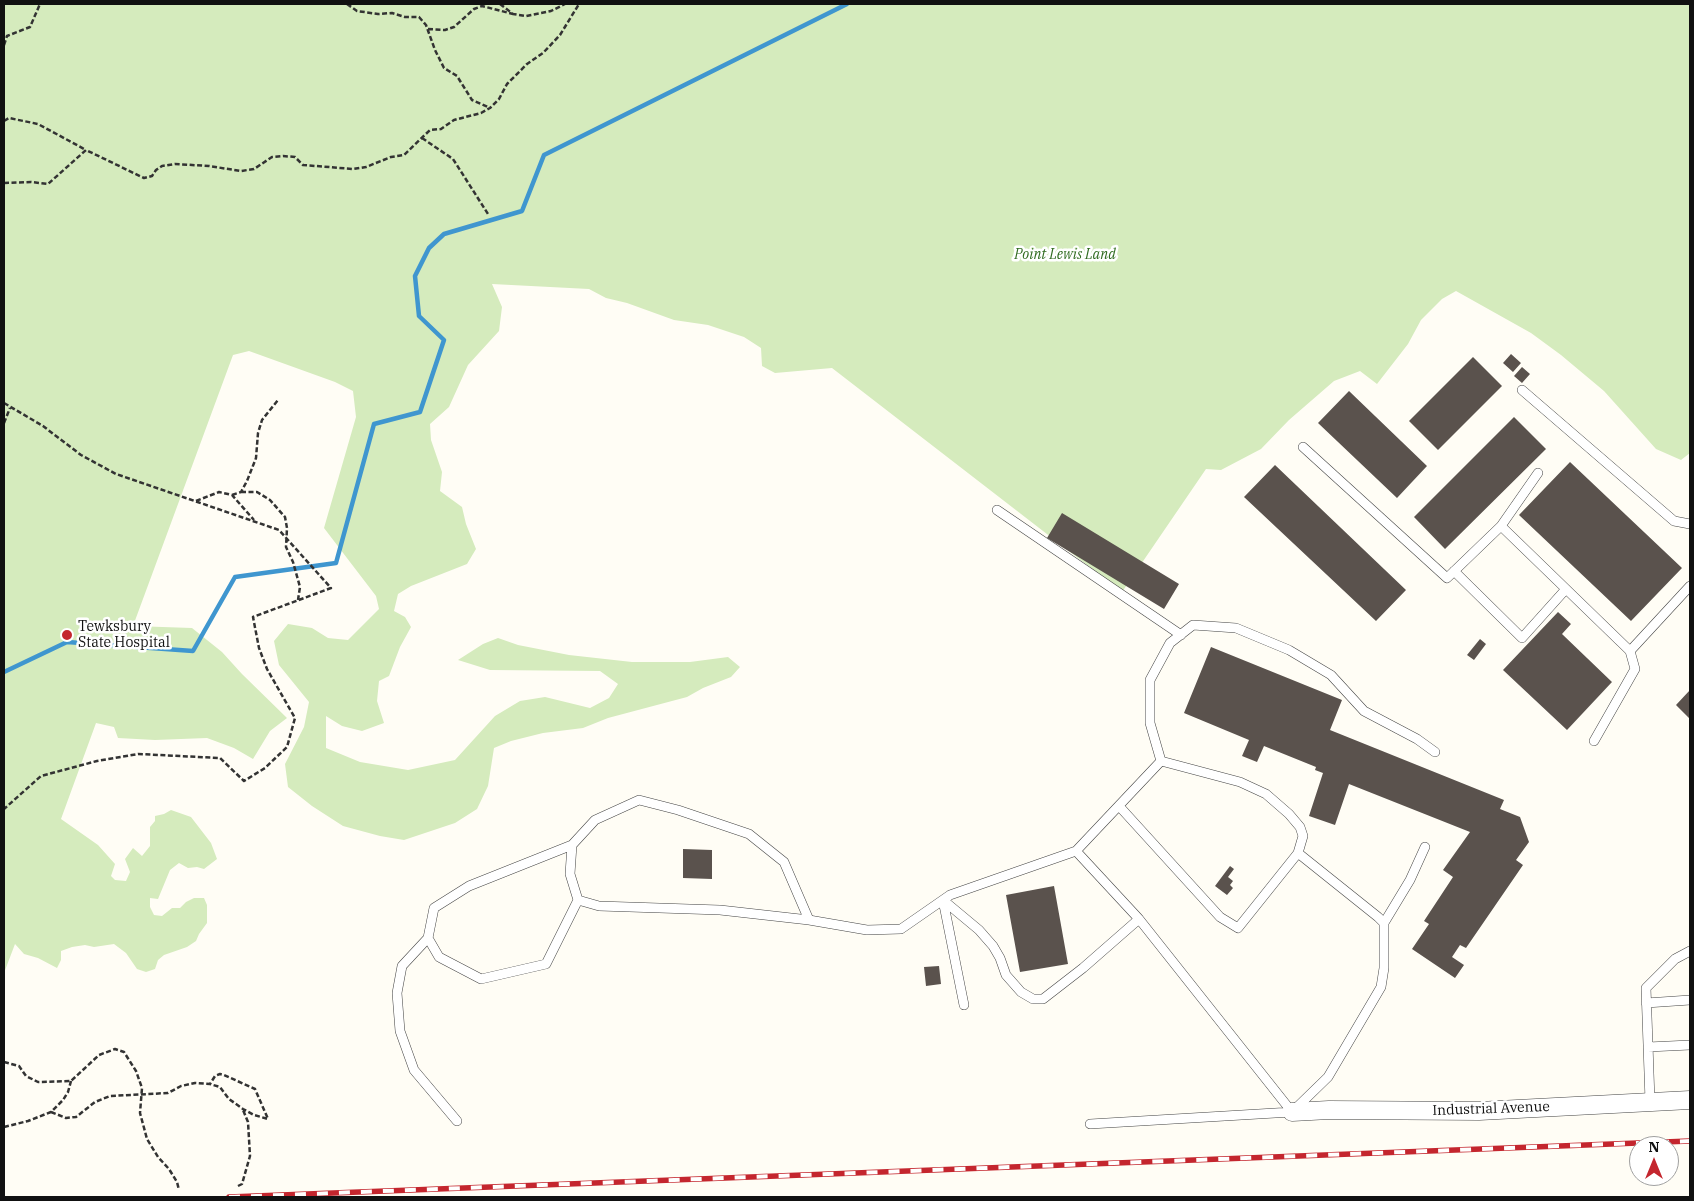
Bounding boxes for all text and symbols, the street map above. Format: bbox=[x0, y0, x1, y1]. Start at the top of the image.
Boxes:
park label: Point Lewis Land bbox=[1014, 247, 1116, 263]
place label: Tewksbury State Hospital bbox=[78, 619, 170, 652]
marker: Tewksbury State Hospital bbox=[60, 628, 74, 642]
street label: Industrial Avenue bbox=[1432, 1099, 1550, 1119]
north arrow bbox=[1629, 1136, 1679, 1186]
text: N bbox=[1648, 1138, 1660, 1156]

